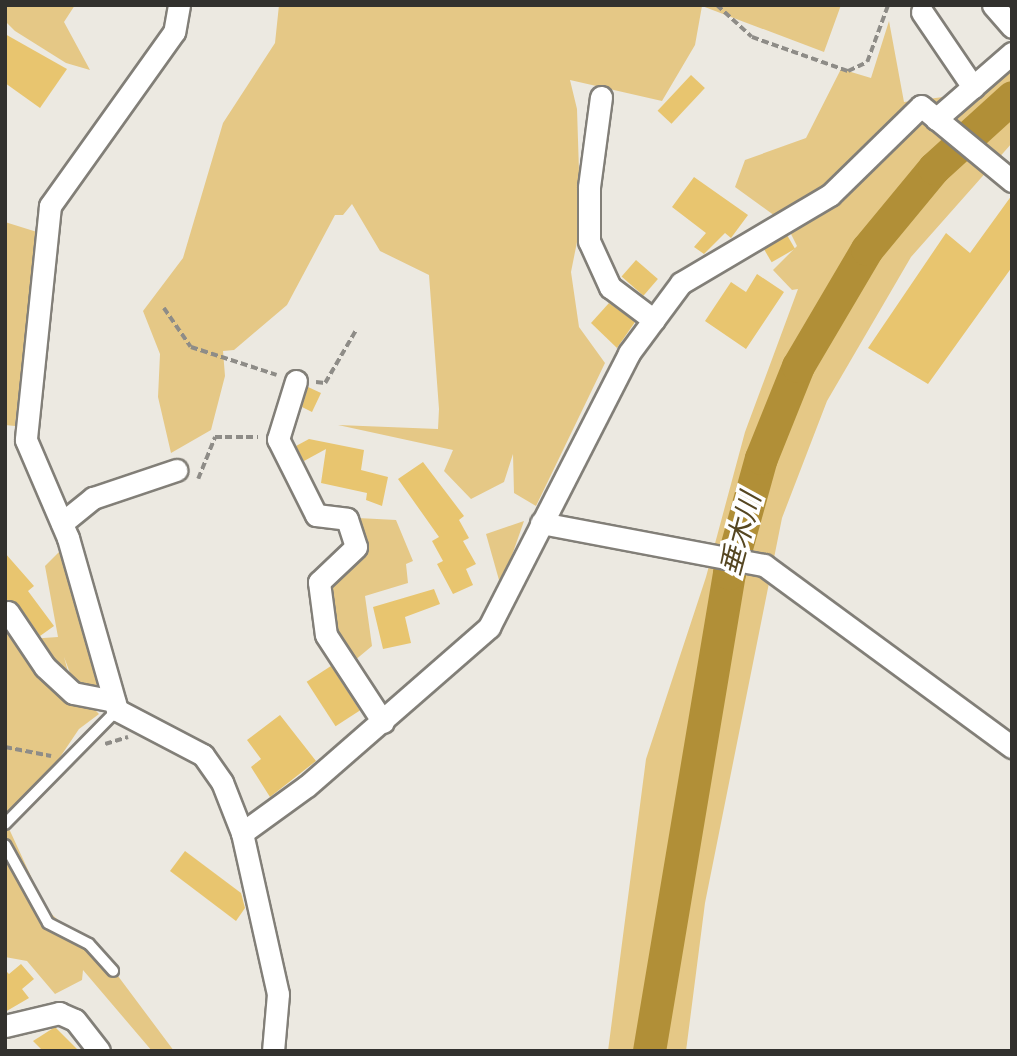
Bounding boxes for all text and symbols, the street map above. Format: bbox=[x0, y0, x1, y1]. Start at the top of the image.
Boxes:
water label: 垂木川 bbox=[713, 489, 767, 579]

